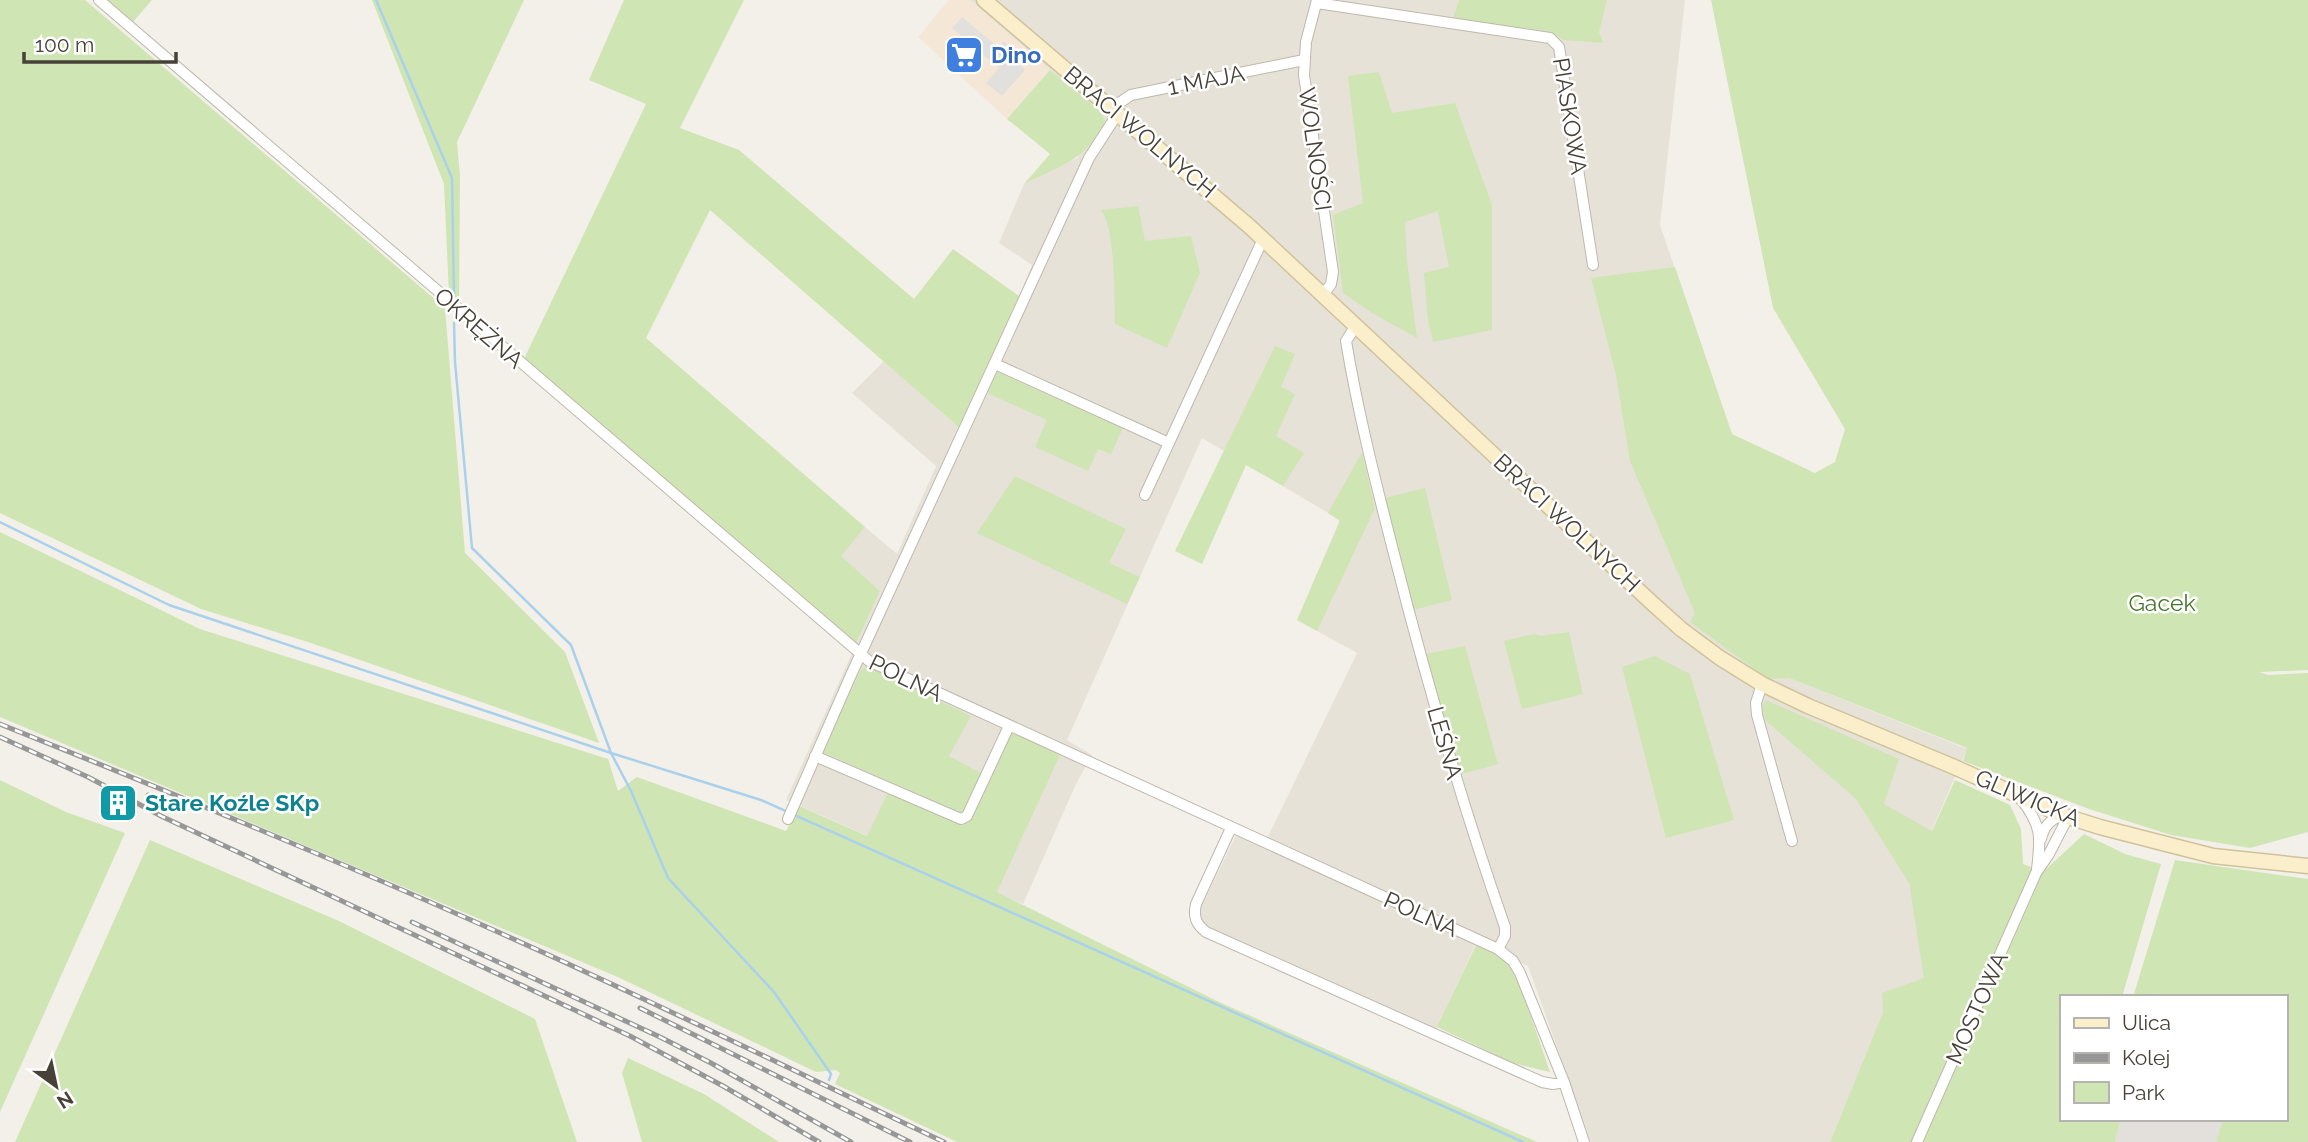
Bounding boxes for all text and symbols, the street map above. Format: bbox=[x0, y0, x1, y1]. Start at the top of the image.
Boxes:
scale bar bbox=[24, 21, 177, 65]
text: 100 m bbox=[35, 32, 94, 57]
supermarket icon: Dino bbox=[943, 34, 985, 76]
place label: Dino bbox=[991, 41, 1041, 68]
street label: PIASKOWA bbox=[1548, 56, 1593, 177]
street label: 1 MAJA bbox=[1165, 59, 1247, 100]
street label: BRACI WOLNYCH bbox=[1059, 60, 1222, 203]
street label: WOLNOŚCI bbox=[1293, 85, 1338, 213]
street label: OKRĘŻNA bbox=[429, 282, 530, 374]
street label: BRACI WOLNYCH bbox=[1489, 448, 1646, 597]
park label: Gacek bbox=[2128, 589, 2196, 616]
street label: POLNA bbox=[865, 648, 948, 707]
street label: LEŚNA bbox=[1422, 703, 1469, 783]
street label: GLIWICKA bbox=[1972, 763, 2085, 832]
building icon: Stare Koźle SKp bbox=[97, 782, 139, 824]
place label: Stare Koźle SKp bbox=[145, 789, 319, 816]
street label: POLNA bbox=[1380, 885, 1463, 942]
street label: MOSTOWA bbox=[1940, 947, 2013, 1068]
legend bbox=[2060, 995, 2287, 1121]
text: Ulica bbox=[2122, 1010, 2171, 1035]
text: Kolej bbox=[2122, 1045, 2170, 1070]
north arrow bbox=[21, 1051, 91, 1121]
text: Park bbox=[2122, 1080, 2165, 1105]
text: N bbox=[53, 1087, 77, 1113]

